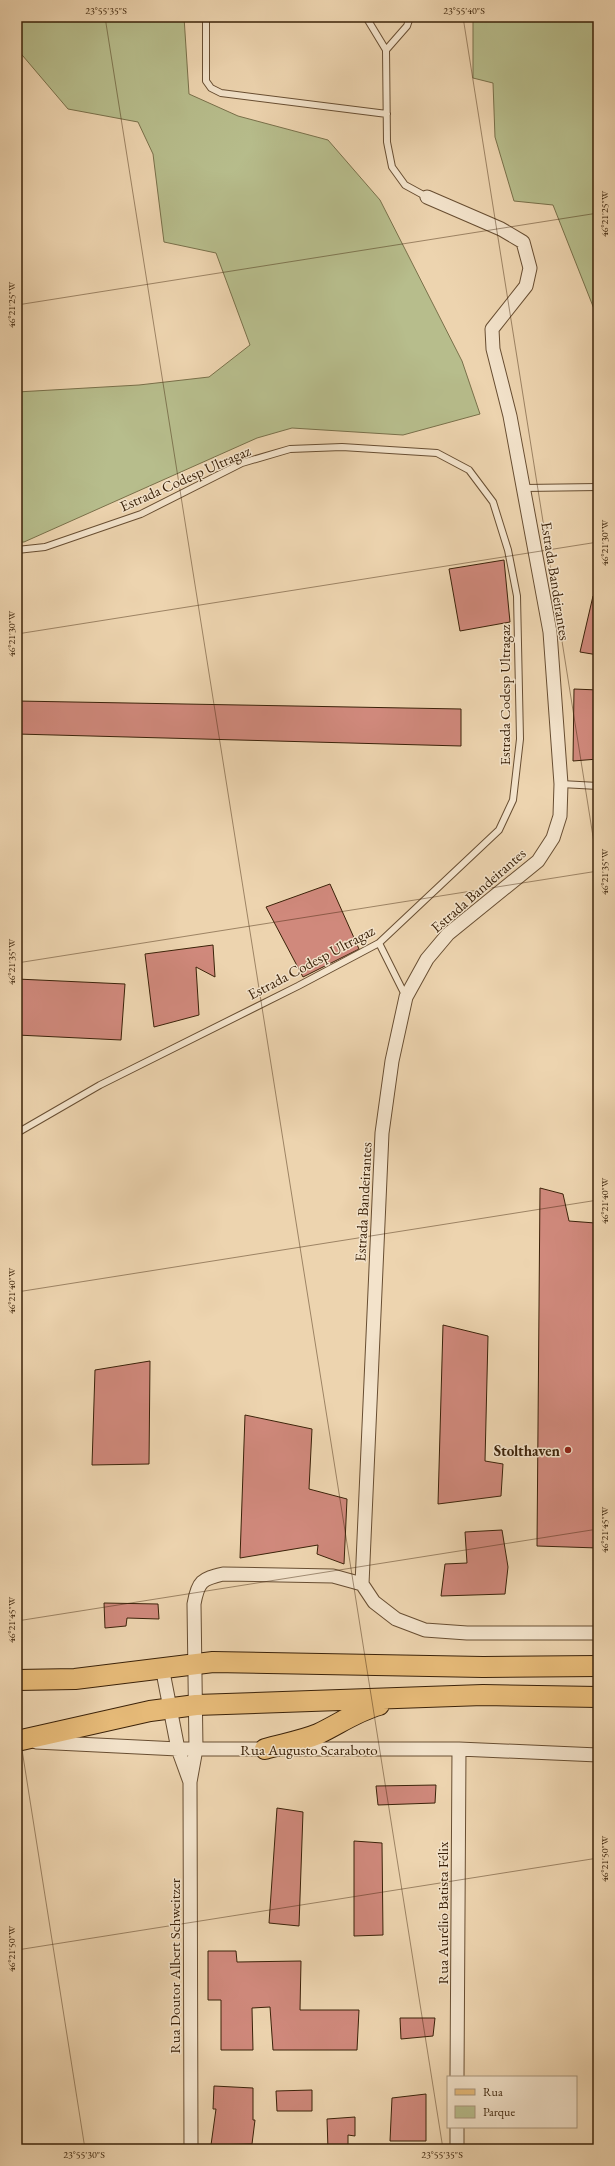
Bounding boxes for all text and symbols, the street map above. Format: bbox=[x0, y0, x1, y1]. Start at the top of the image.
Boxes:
text: 23°55'35"S bbox=[85, 4, 127, 17]
text: 23°55'40"S bbox=[443, 4, 485, 17]
text: 46°21'25"W bbox=[598, 190, 611, 237]
text: 46°21'25"W bbox=[5, 281, 18, 328]
street label: Estrada Codesp Ultragaz bbox=[117, 441, 254, 515]
text: 46°21'30"W bbox=[598, 519, 611, 566]
street label: Estrada Bandeirantes bbox=[537, 520, 575, 642]
text: 46°21'30"W bbox=[5, 610, 18, 657]
street label: Estrada Codesp Ultragaz bbox=[495, 624, 514, 765]
street label: Estrada Bandeirantes bbox=[427, 843, 530, 936]
text: 46°21'35"W bbox=[598, 848, 611, 895]
street label: Estrada Codesp Ultragaz bbox=[244, 920, 378, 1003]
text: 46°21'35"W bbox=[5, 938, 18, 985]
street label: Estrada Bandeirantes bbox=[350, 1142, 376, 1262]
text: 46°21'40"W bbox=[598, 1177, 611, 1224]
text: 46°21'40"W bbox=[5, 1267, 18, 1314]
place label: Stolthaven bbox=[494, 1441, 561, 1460]
marker: Stolthaven bbox=[563, 1445, 573, 1455]
text: 46°21'45"W bbox=[598, 1506, 611, 1553]
text: 46°21'45"W bbox=[5, 1596, 18, 1643]
street label: Rua Augusto Scaraboto bbox=[240, 1740, 378, 1759]
text: 46°21'50"W bbox=[598, 1835, 611, 1882]
street label: Rua Aurélio Batista Félix bbox=[433, 1841, 452, 1984]
street label: Rua Doutor Albert Schweitzer bbox=[165, 1878, 184, 2054]
text: 46°21'50"W bbox=[5, 1925, 18, 1972]
legend bbox=[447, 2076, 577, 2128]
text: Rua bbox=[483, 2084, 503, 2100]
text: Parque bbox=[483, 2104, 515, 2120]
text: 23°55'30"S bbox=[63, 2148, 105, 2161]
text: 23°55'35"S bbox=[421, 2148, 463, 2161]

